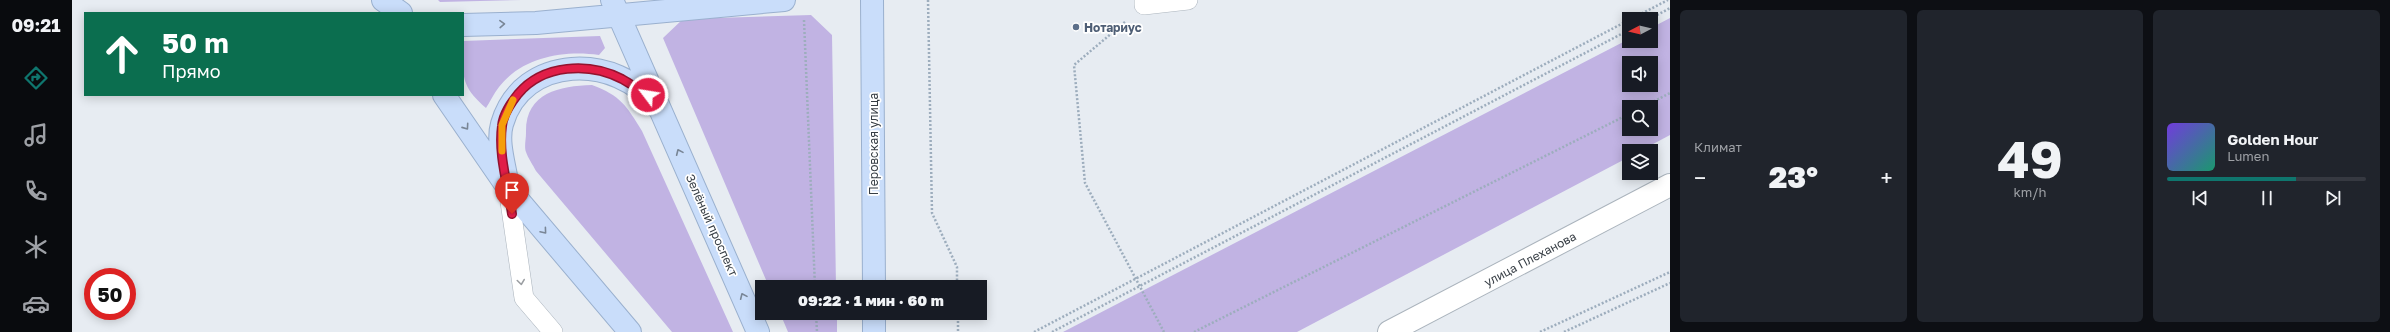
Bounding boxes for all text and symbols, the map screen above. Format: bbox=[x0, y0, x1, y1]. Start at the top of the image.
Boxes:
north arrow bbox=[1622, 12, 1658, 48]
map controls bbox=[1622, 12, 1658, 180]
text: 09:21 bbox=[11, 14, 61, 36]
one-way arrow bbox=[499, 20, 505, 29]
place label: Нотариус bbox=[1084, 20, 1142, 35]
marker: Нотариус bbox=[1071, 22, 1081, 32]
text: 50 m bbox=[162, 26, 229, 59]
icon: ahead bbox=[96, 28, 148, 80]
button: sound bbox=[1622, 56, 1658, 92]
text: Прямо bbox=[162, 60, 221, 82]
icon: directions bbox=[22, 64, 50, 92]
position arrow bbox=[627, 74, 669, 116]
street label: Перовская улица bbox=[866, 93, 881, 195]
button: search bbox=[1622, 100, 1658, 136]
icon: music bbox=[22, 121, 50, 149]
one-way arrow bbox=[461, 123, 469, 130]
text: 49 bbox=[1997, 127, 2063, 189]
text: Golden Hour bbox=[2227, 130, 2318, 148]
text: Климат bbox=[1694, 139, 1742, 155]
button: layers bbox=[1622, 144, 1658, 180]
one-way arrow bbox=[676, 148, 684, 155]
text: Lumen bbox=[2227, 148, 2269, 164]
text: 23° bbox=[1769, 159, 1818, 195]
text: − bbox=[1694, 164, 1706, 191]
text: + bbox=[1881, 164, 1893, 191]
street label: Зелёный проспект bbox=[683, 172, 741, 278]
pin bbox=[495, 173, 529, 214]
icon: phone bbox=[22, 177, 50, 205]
icon: arrive bbox=[501, 179, 523, 201]
text: km/h bbox=[2013, 184, 2047, 200]
icon: previous bbox=[2189, 187, 2211, 209]
icon: pause bbox=[2256, 187, 2278, 209]
icon: next bbox=[2322, 187, 2344, 209]
one-way arrow bbox=[540, 226, 547, 233]
street label: улица Плеханова bbox=[1481, 228, 1579, 290]
icon: climate bbox=[22, 233, 50, 261]
speed limit sign: 50 bbox=[84, 268, 136, 320]
one-way arrow bbox=[516, 279, 525, 285]
icon: car bbox=[22, 290, 50, 318]
text: 09:22 · 1 мин · 60 m bbox=[798, 291, 944, 309]
one-way arrow bbox=[740, 293, 748, 301]

